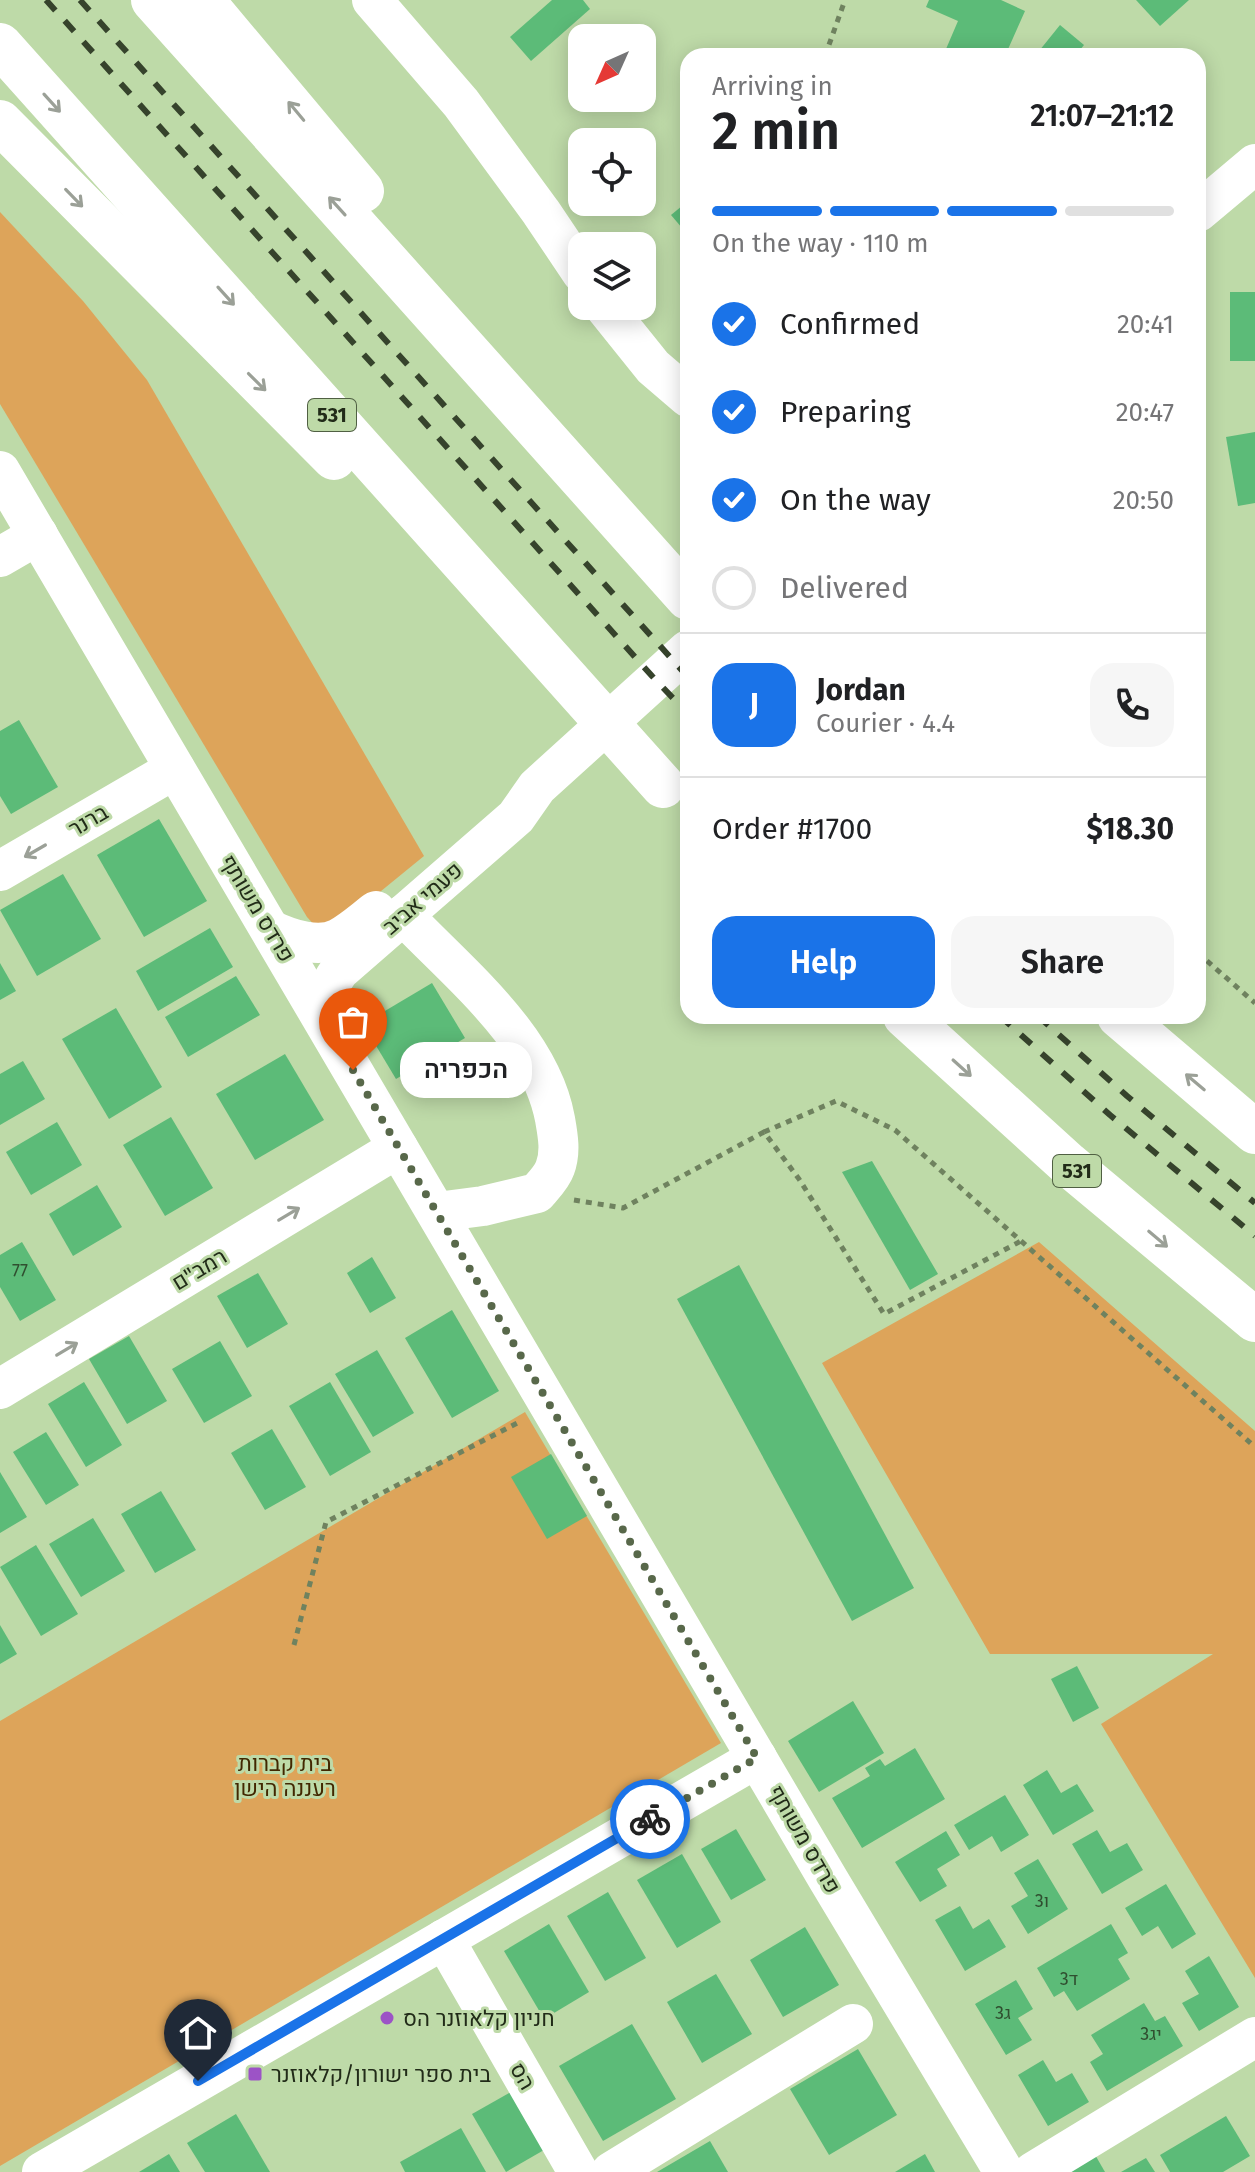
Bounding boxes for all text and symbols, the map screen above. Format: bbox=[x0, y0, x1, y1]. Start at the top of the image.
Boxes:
north arrow bbox=[568, 24, 656, 112]
map controls bbox=[568, 24, 656, 320]
text: Arriving in bbox=[712, 71, 833, 102]
one-way arrow bbox=[43, 92, 61, 112]
text: 21:07–21:12 bbox=[1030, 98, 1174, 134]
text: 2 min bbox=[712, 100, 840, 163]
one-way arrow bbox=[287, 102, 305, 122]
button: locate bbox=[568, 128, 656, 216]
one-way arrow bbox=[64, 188, 83, 207]
one-way arrow bbox=[328, 196, 346, 216]
text: On the way · 110 m bbox=[712, 228, 929, 259]
button: layers bbox=[568, 232, 656, 320]
one-way arrow bbox=[216, 286, 234, 306]
icon: check bbox=[712, 302, 756, 346]
text: Confirmed bbox=[780, 306, 920, 342]
text: 20:41 bbox=[1117, 309, 1174, 340]
one-way arrow bbox=[247, 372, 267, 392]
icon: check bbox=[712, 390, 756, 434]
text: Preparing bbox=[780, 394, 911, 430]
text: 20:47 bbox=[1116, 397, 1174, 428]
road number: 531 bbox=[308, 399, 356, 431]
icon: check bbox=[712, 478, 756, 522]
text: On the way bbox=[780, 482, 931, 518]
text: 20:50 bbox=[1113, 485, 1174, 516]
text: Delivered bbox=[780, 570, 909, 606]
button: phone bbox=[1090, 663, 1174, 747]
text: Jordan bbox=[816, 672, 906, 708]
text: J bbox=[749, 687, 759, 723]
text: Courier · 4.4 bbox=[816, 708, 955, 739]
street label: ברנר bbox=[64, 798, 113, 842]
text: Order #1700 bbox=[712, 811, 872, 847]
text: $18.30 bbox=[1086, 811, 1174, 847]
one-way arrow bbox=[24, 843, 47, 859]
street label: פרדס משותף bbox=[215, 850, 300, 967]
street label: פעמי אביב bbox=[377, 856, 468, 940]
button: Help bbox=[712, 916, 935, 1008]
button: Share bbox=[951, 916, 1174, 1008]
pin bbox=[319, 988, 387, 1070]
icon: bag bbox=[331, 1000, 375, 1044]
callout: הכפריה bbox=[401, 1042, 533, 1098]
text: הכפריה bbox=[424, 1054, 508, 1085]
one-way arrow bbox=[952, 1059, 972, 1077]
one-way arrow bbox=[1185, 1074, 1206, 1091]
road number: 531 bbox=[1053, 1155, 1101, 1187]
one-way arrow bbox=[277, 1206, 300, 1222]
one-way arrow bbox=[1148, 1230, 1168, 1248]
street label: רמב"ם bbox=[167, 1243, 232, 1296]
house number: 77 bbox=[12, 1260, 28, 1282]
one-way arrow bbox=[55, 1341, 78, 1357]
park label: בית קברות רעננה הישן bbox=[234, 1750, 336, 1802]
courier bbox=[610, 1779, 690, 1859]
street label: פרדס משותף bbox=[763, 1780, 846, 1898]
icon: bike bbox=[628, 1797, 672, 1841]
house number: 3ו bbox=[1035, 1890, 1049, 1912]
house number: 3ד bbox=[1060, 1968, 1078, 1990]
pin bbox=[164, 1999, 232, 2081]
house number: 3ג bbox=[995, 2002, 1011, 2024]
place label: חניון קלאוזנר הס bbox=[403, 2005, 555, 2032]
marker: חניון קלאוזנר הס bbox=[378, 2009, 396, 2027]
icon: home bbox=[176, 2011, 220, 2055]
house number: 3יג bbox=[1140, 2023, 1162, 2045]
street label: הס bbox=[504, 2058, 541, 2095]
place label: בית ספר ישורון/קלאוזנר bbox=[271, 2061, 491, 2088]
marker: בית ספר ישורון/קלאוזנר bbox=[246, 2065, 264, 2083]

